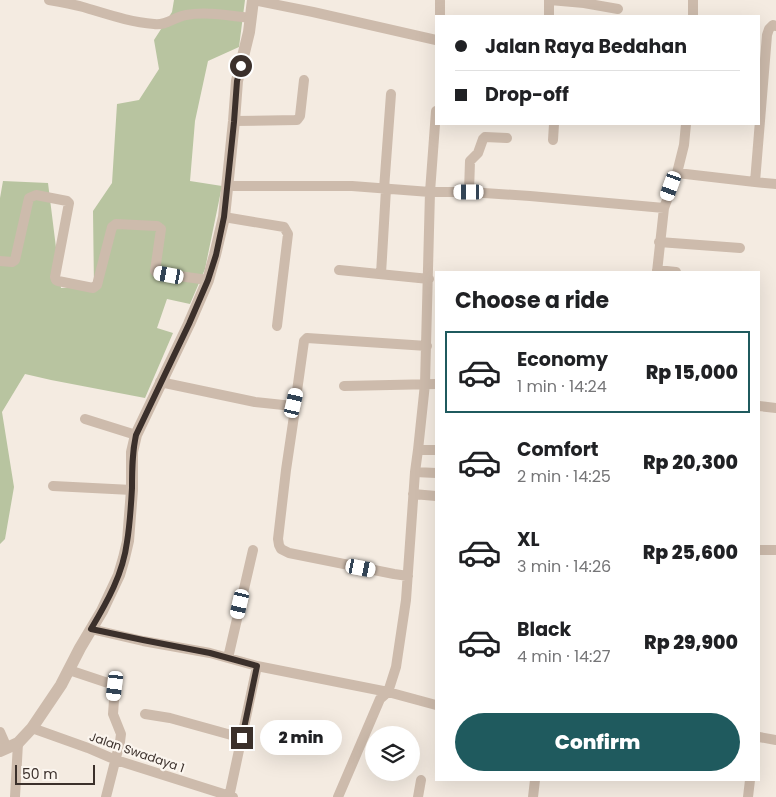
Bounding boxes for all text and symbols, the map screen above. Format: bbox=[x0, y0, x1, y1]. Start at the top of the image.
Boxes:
text: Jalan Raya Bedahan bbox=[485, 33, 687, 60]
route start bbox=[230, 55, 252, 77]
text: Drop-off bbox=[485, 81, 569, 108]
car bbox=[658, 169, 683, 203]
car bbox=[454, 185, 484, 200]
car bbox=[152, 265, 185, 285]
text: Choose a ride bbox=[455, 285, 609, 316]
text: Economy bbox=[517, 346, 608, 373]
icon: car bbox=[457, 350, 502, 395]
text: Rp 15,000 bbox=[646, 359, 738, 386]
text: 1 min · 14:24 bbox=[517, 375, 607, 398]
car bbox=[283, 387, 304, 419]
text: Comfort bbox=[517, 436, 599, 463]
icon: car bbox=[457, 440, 502, 485]
text: Rp 20,300 bbox=[643, 449, 738, 476]
text: 2 min · 14:25 bbox=[517, 465, 611, 488]
text: XL bbox=[517, 526, 540, 553]
icon: car bbox=[457, 530, 502, 575]
text: Rp 25,600 bbox=[643, 539, 738, 566]
text: 3 min · 14:26 bbox=[517, 555, 611, 578]
car bbox=[344, 558, 377, 578]
car bbox=[229, 588, 250, 620]
text: Black bbox=[517, 616, 571, 643]
icon: car bbox=[457, 620, 502, 665]
text: Rp 29,900 bbox=[644, 629, 738, 656]
text: 4 min · 14:27 bbox=[517, 645, 610, 668]
car bbox=[105, 670, 124, 702]
button: Confirm bbox=[455, 713, 740, 771]
callout: 2 min bbox=[260, 720, 342, 756]
text: 2 min bbox=[278, 726, 324, 749]
map controls bbox=[365, 726, 420, 781]
button: layers bbox=[365, 726, 420, 781]
route end bbox=[231, 727, 253, 749]
street label: Jalan Swadaya 1 bbox=[87, 728, 187, 776]
scale bar bbox=[15, 762, 95, 785]
text: 50 m bbox=[22, 764, 58, 784]

